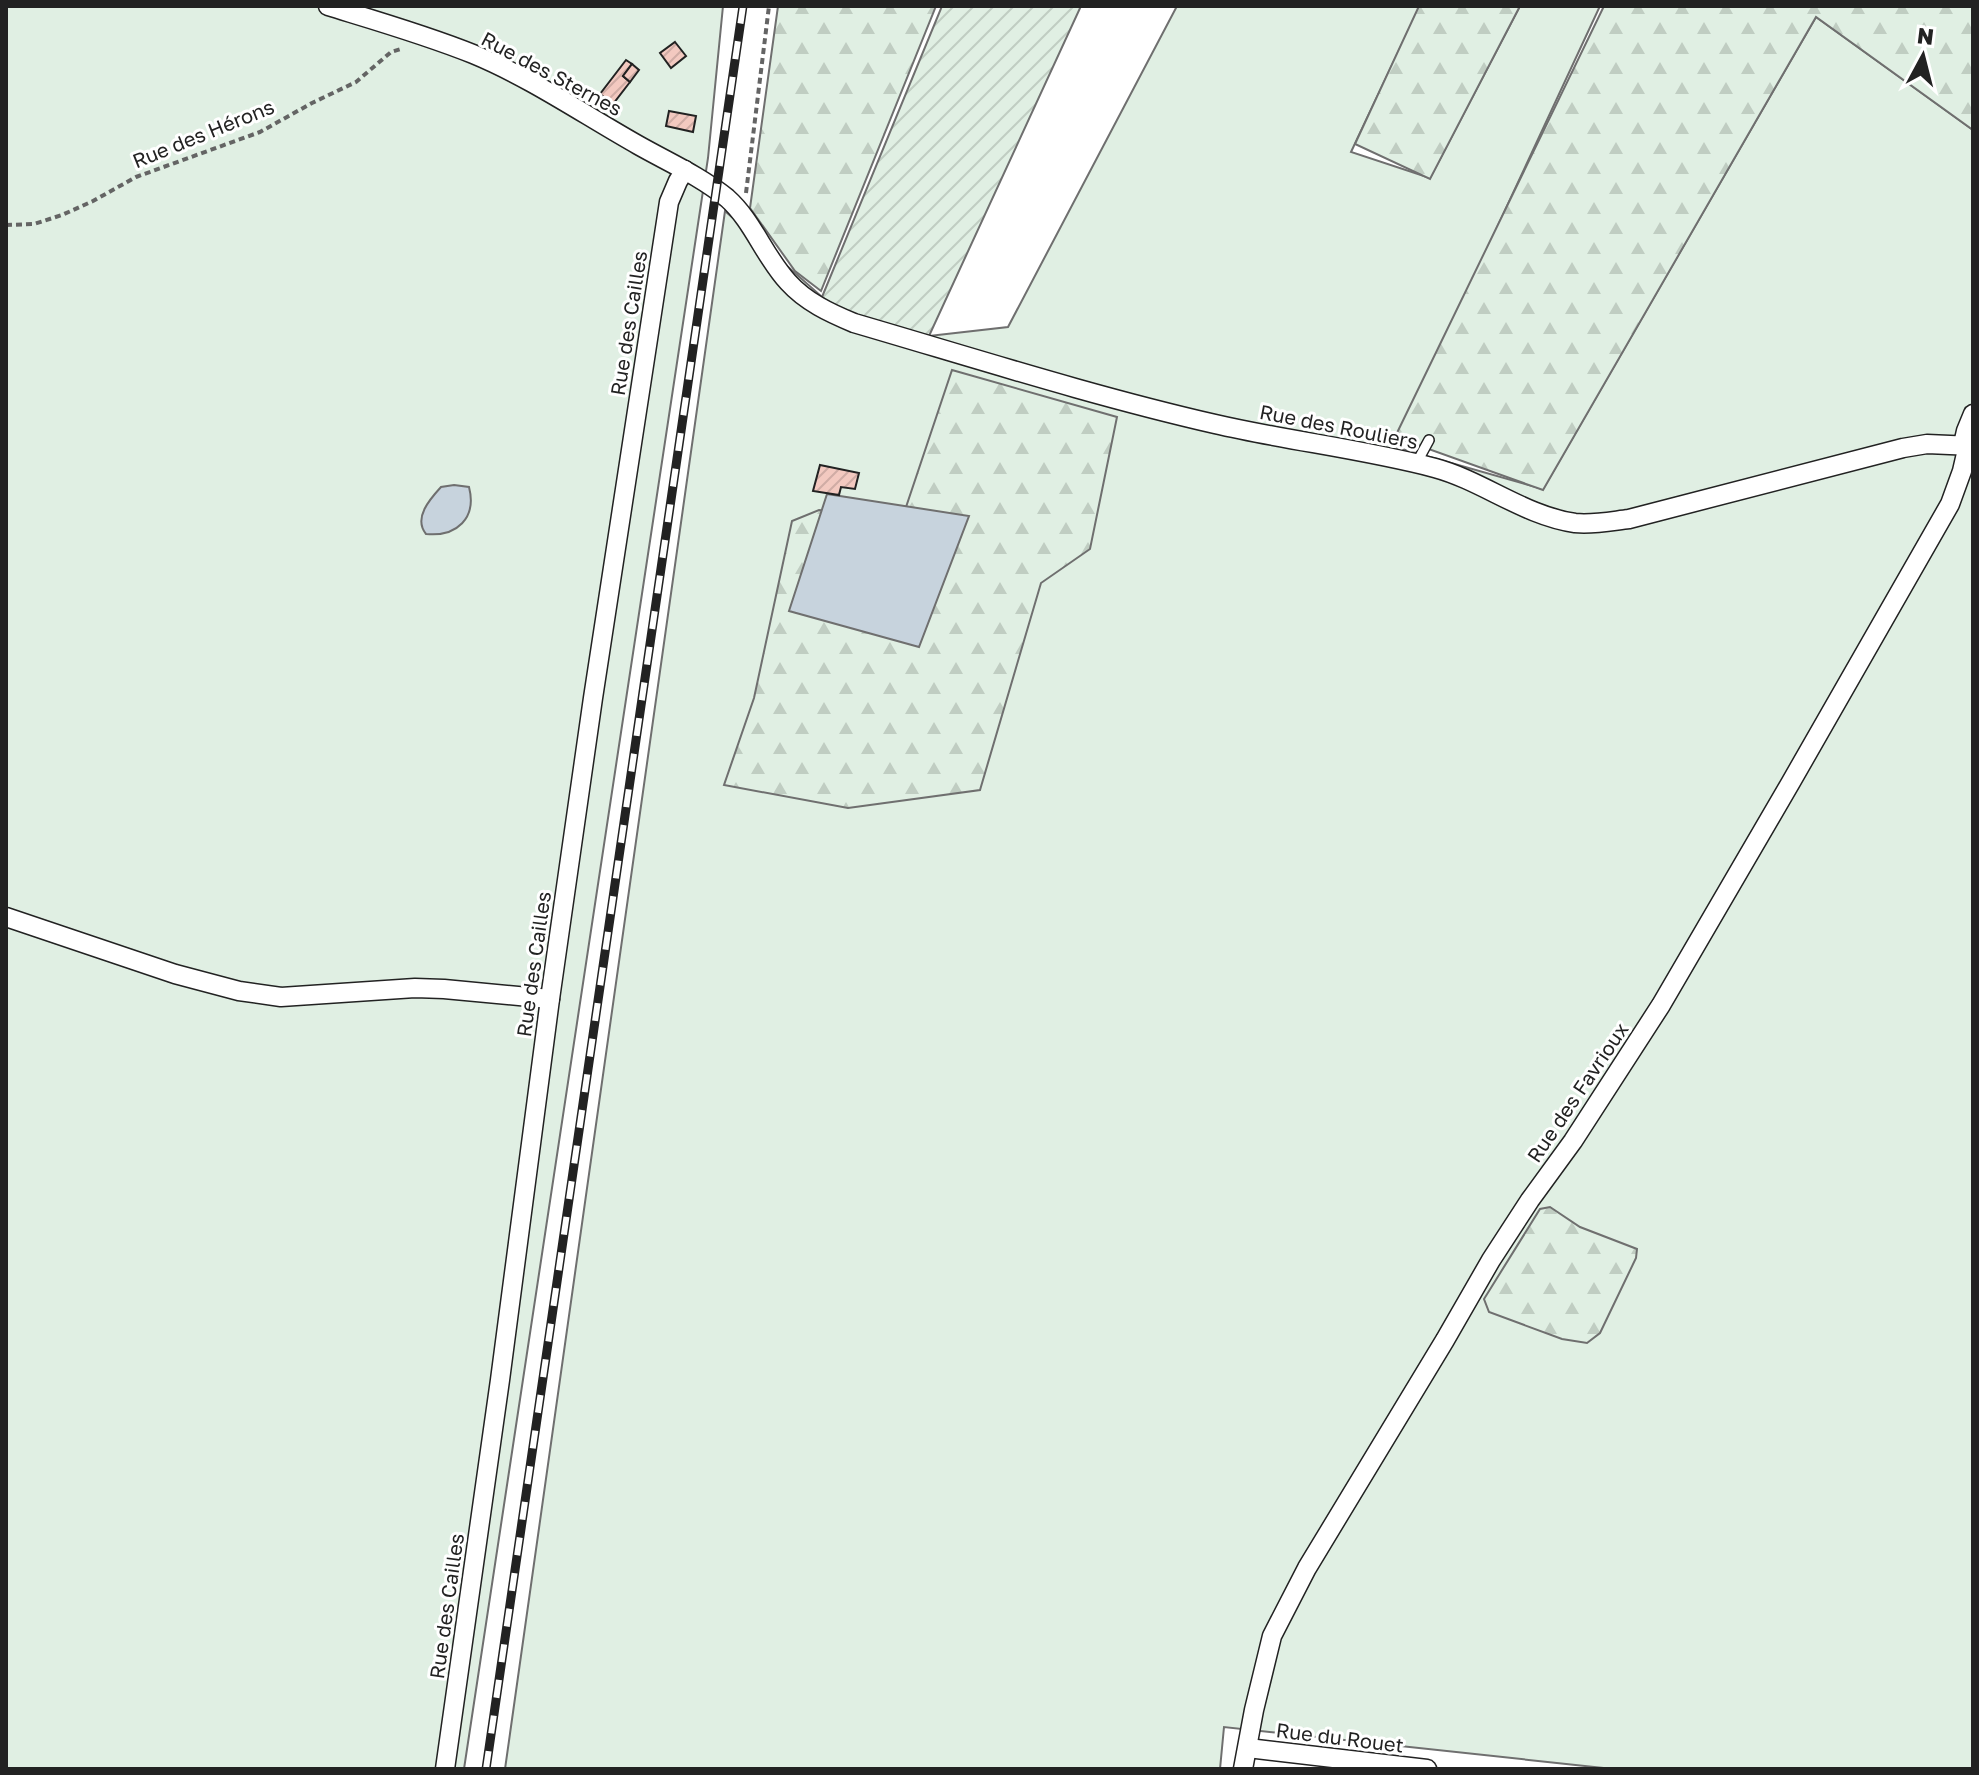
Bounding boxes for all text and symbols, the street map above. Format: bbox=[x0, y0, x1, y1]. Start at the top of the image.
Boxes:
north arrow bbox=[1883, 16, 1963, 96]
text: N bbox=[1916, 21, 1935, 50]
street label: Rue des Sternes bbox=[478, 26, 626, 120]
street label: Rue des Hérons bbox=[129, 94, 277, 172]
street label: Rue des Cailles bbox=[605, 249, 651, 397]
street label: Rue des Rouliers bbox=[1258, 399, 1420, 453]
street label: Rue des Cailles bbox=[511, 890, 555, 1038]
street label: Rue des Favrioux bbox=[1521, 1018, 1633, 1166]
street label: Rue des Cailles bbox=[424, 1532, 468, 1680]
street label: Rue du Rouet bbox=[1275, 1717, 1405, 1757]

